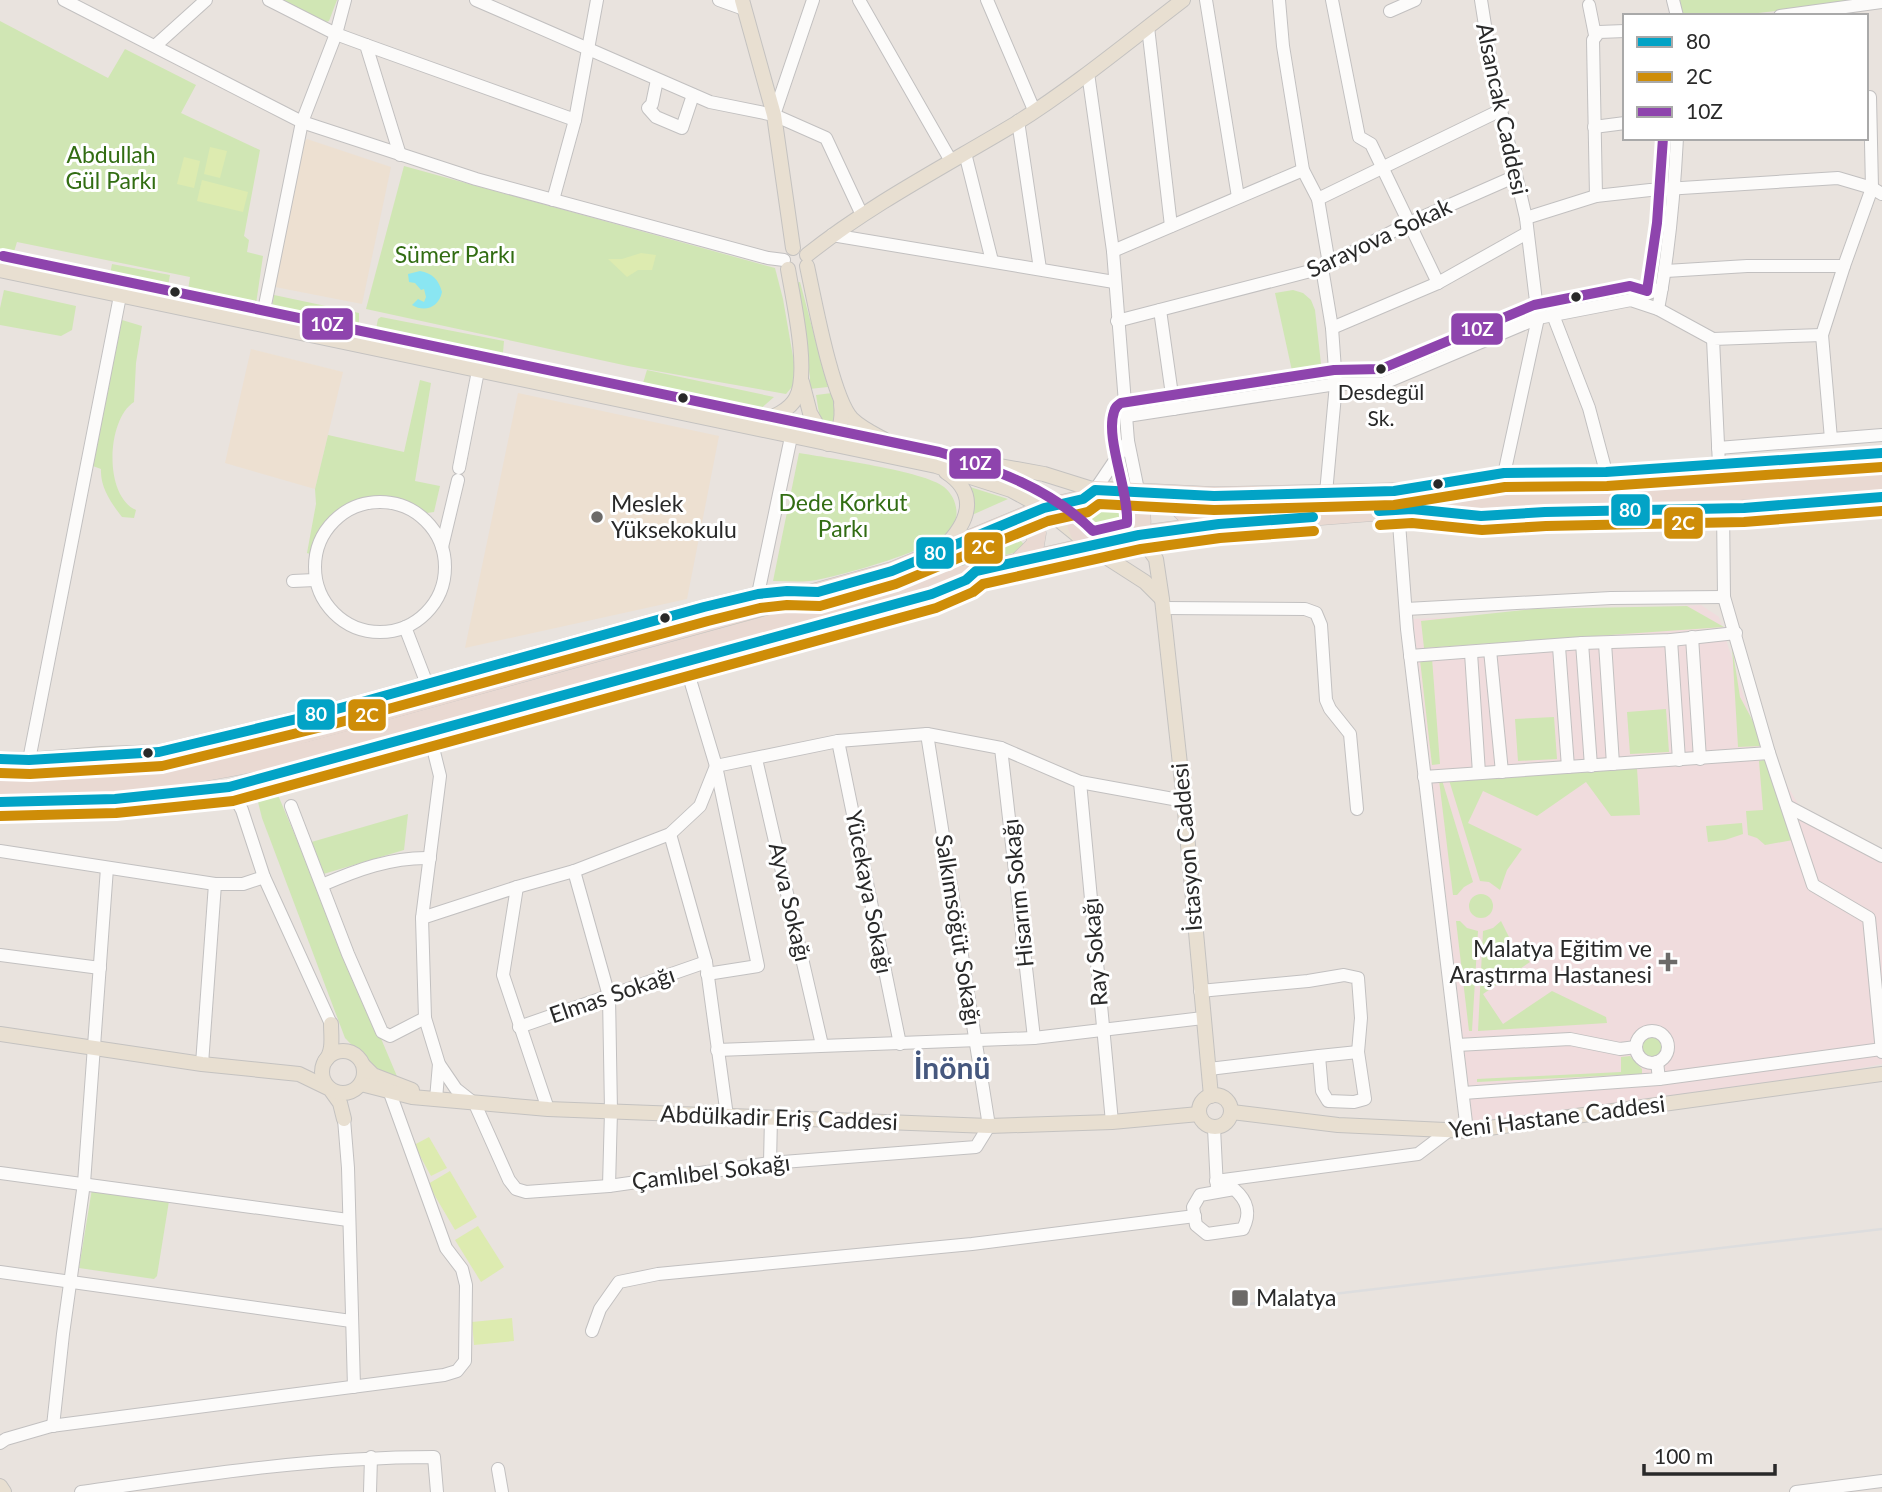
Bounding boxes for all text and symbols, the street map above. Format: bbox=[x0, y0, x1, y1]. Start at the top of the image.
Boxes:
legend bbox=[1623, 14, 1868, 140]
street label: Alsancak Caddesi bbox=[1471, 20, 1535, 197]
text: 80 bbox=[1686, 28, 1710, 53]
text: 2C bbox=[1686, 63, 1712, 88]
text: 10Z bbox=[1686, 98, 1723, 123]
park label: Abdullah Gül Parkı bbox=[65, 140, 157, 194]
street label: Sarayova Sokak bbox=[1302, 191, 1456, 283]
park label: Sümer Parkı bbox=[395, 240, 515, 268]
unlabelled marker bbox=[168, 285, 182, 299]
unlabelled marker bbox=[1569, 290, 1583, 304]
line badge: 10Z bbox=[301, 307, 354, 341]
text: 10Z bbox=[310, 312, 344, 335]
line badge: 10Z bbox=[1450, 312, 1504, 346]
text: 10Z bbox=[1460, 317, 1494, 340]
marker: Desdegül Sk. bbox=[1374, 362, 1388, 376]
place label: Desdegül Sk. bbox=[1338, 379, 1424, 430]
unlabelled marker bbox=[676, 391, 690, 405]
line badge: 10Z bbox=[948, 447, 1002, 480]
text: 10Z bbox=[958, 451, 992, 474]
unlabelled marker bbox=[1431, 477, 1445, 491]
park label: Dede Korkut Parkı bbox=[779, 488, 908, 542]
place label: Meslek Yüksekokulu bbox=[611, 489, 737, 543]
line badge: 80 bbox=[1610, 493, 1651, 527]
text: 80 bbox=[1619, 498, 1641, 521]
line badge: 2C bbox=[1663, 506, 1704, 540]
marker: Meslek Yüksekokulu bbox=[589, 509, 605, 525]
text: 2C bbox=[1671, 511, 1695, 534]
line badge: 2C bbox=[963, 531, 1004, 565]
text: 2C bbox=[971, 535, 995, 558]
line badge: 80 bbox=[915, 536, 955, 570]
text: 80 bbox=[924, 541, 946, 564]
unlabelled marker bbox=[658, 611, 672, 625]
line badge: 80 bbox=[296, 698, 336, 731]
line badge: 2C bbox=[347, 698, 387, 732]
text: 80 bbox=[305, 702, 327, 725]
text: 2C bbox=[355, 703, 379, 726]
unlabelled marker bbox=[141, 746, 155, 760]
street label: İstasyon Caddesi bbox=[1165, 762, 1207, 932]
street label: Yücekaya Sokağı bbox=[840, 808, 900, 976]
street label: Hisarım Sokağı bbox=[995, 818, 1039, 969]
street label: Salkımsöğüt Sokağı bbox=[930, 832, 988, 1027]
street label: Ayva Sokağı bbox=[764, 839, 818, 964]
street label: Ray Sokağı bbox=[1075, 897, 1113, 1007]
place label: Malatya Eğitim ve Araştırma Hastanesi bbox=[1449, 934, 1652, 988]
marker: Malatya Eğitim ve Araştırma Hastanesi bbox=[1658, 952, 1678, 972]
street label: Elmas Sokağı bbox=[545, 960, 678, 1029]
district label: İnönü bbox=[914, 1049, 990, 1085]
street label: Yeni Hastane Caddesi bbox=[1447, 1089, 1667, 1143]
street label: Abdülkadir Eriş Caddesi bbox=[660, 1099, 898, 1135]
street label: Çamlıbel Sokağı bbox=[630, 1147, 792, 1195]
place label: Malatya bbox=[1256, 1283, 1336, 1311]
marker: Malatya bbox=[1230, 1288, 1250, 1308]
scale bar bbox=[1644, 1432, 1775, 1476]
text: 100 m bbox=[1654, 1443, 1713, 1468]

